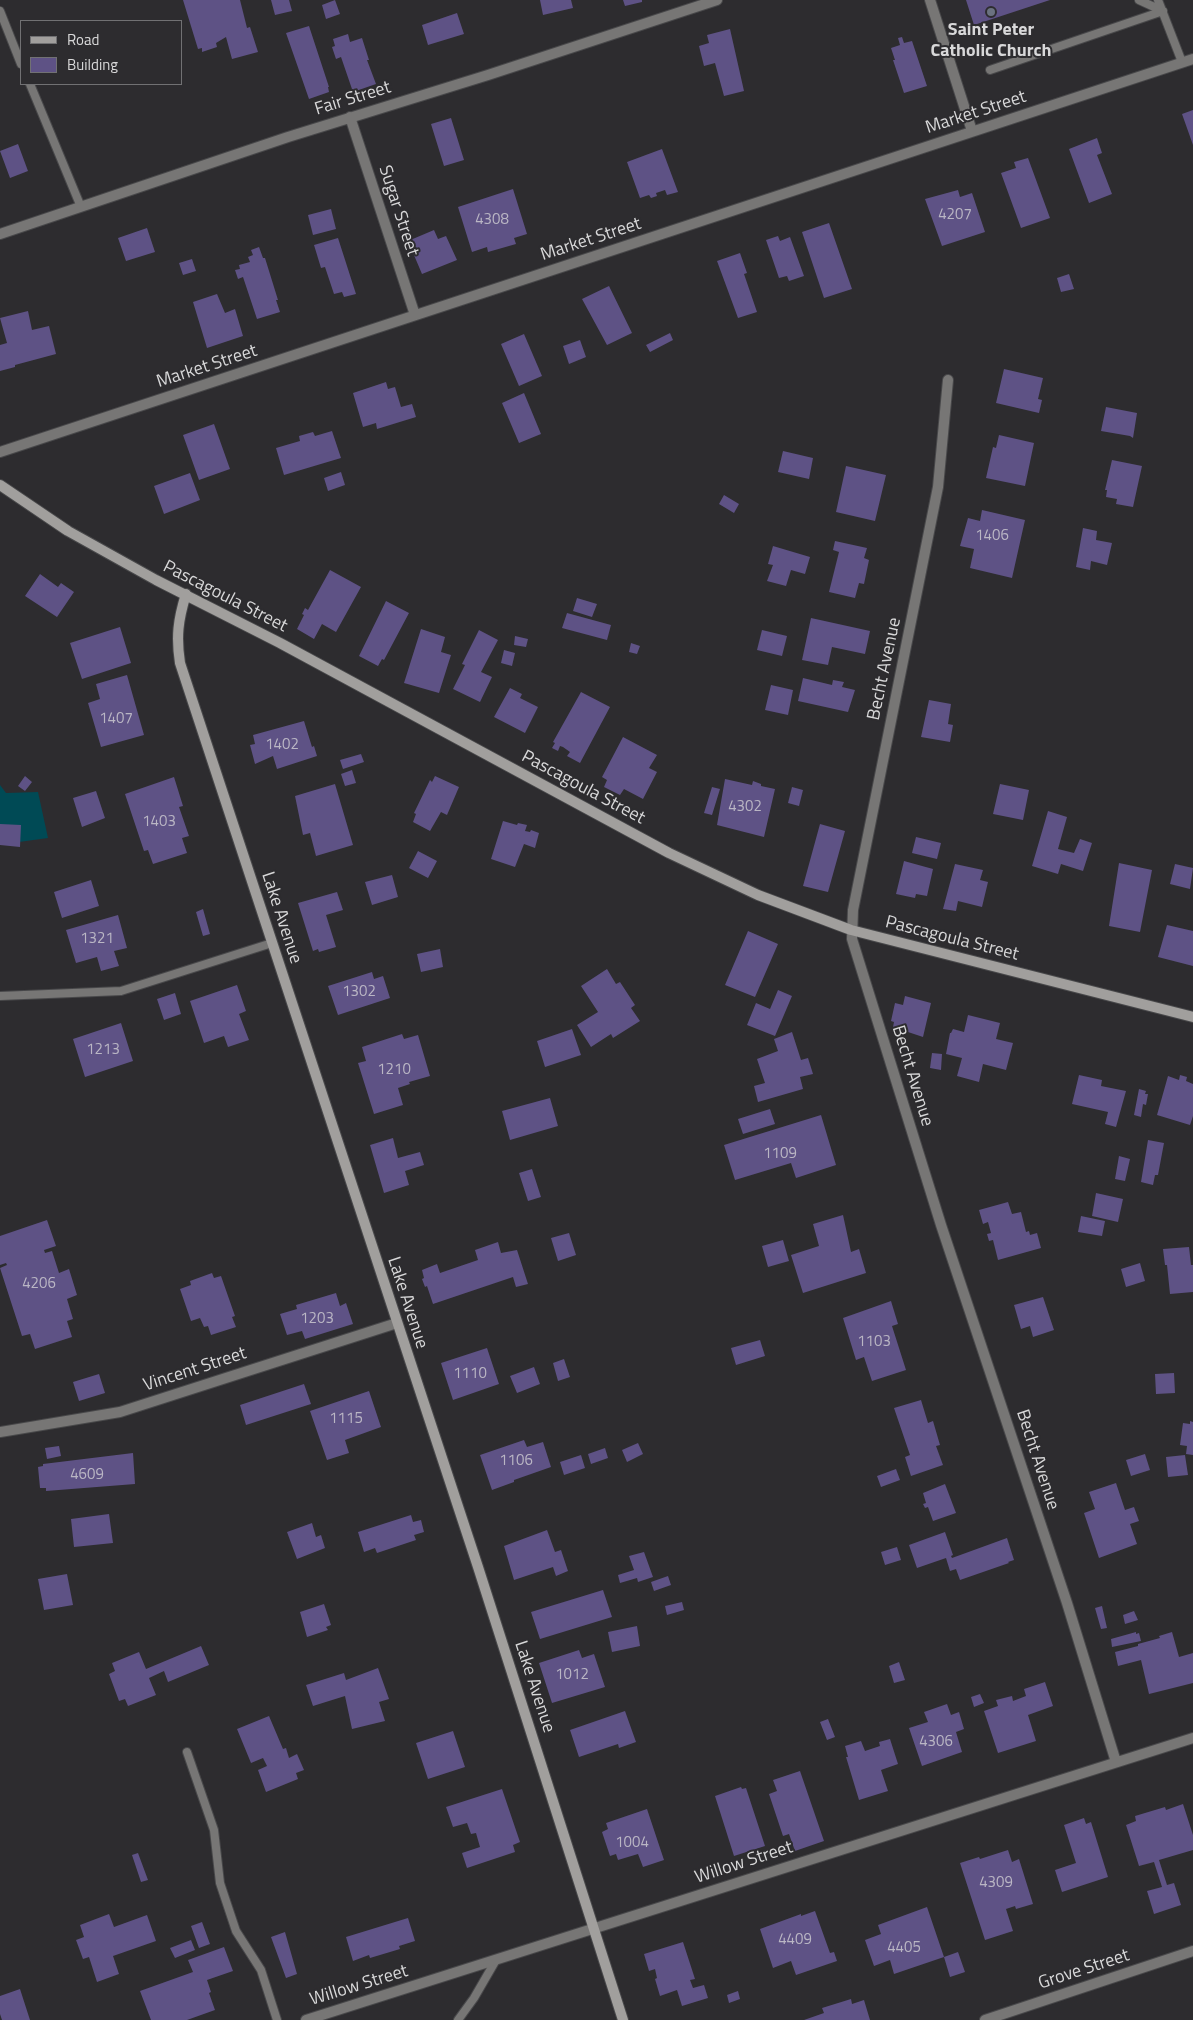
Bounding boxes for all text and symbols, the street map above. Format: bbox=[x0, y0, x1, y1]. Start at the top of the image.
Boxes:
marker: Saint Peter Catholic Church bbox=[985, 6, 997, 18]
legend bbox=[20, 20, 182, 85]
place label: Saint Peter Catholic Church bbox=[931, 20, 1051, 62]
text: Road bbox=[67, 28, 99, 51]
text: Building bbox=[67, 53, 118, 76]
street label: Fair Street bbox=[312, 77, 394, 121]
street label: Market Street bbox=[923, 87, 1029, 139]
street label: Sugar Street bbox=[373, 163, 423, 259]
house number: 4207 bbox=[938, 206, 972, 224]
house number: 4308 bbox=[475, 211, 509, 229]
street label: Market Street bbox=[538, 214, 644, 266]
street label: Market Street bbox=[154, 341, 260, 393]
house number: 1406 bbox=[975, 527, 1009, 545]
street label: Pascagoula Street bbox=[159, 556, 291, 638]
street label: Becht Avenue bbox=[864, 616, 906, 722]
house number: 1407 bbox=[99, 710, 133, 728]
house number: 1402 bbox=[265, 736, 299, 754]
street label: Pascagoula Street bbox=[518, 746, 648, 830]
house number: 4302 bbox=[728, 798, 762, 816]
house number: 1403 bbox=[142, 813, 176, 831]
street label: Lake Avenue bbox=[256, 869, 306, 967]
street label: Pascagoula Street bbox=[883, 912, 1021, 966]
house number: 1321 bbox=[80, 930, 114, 948]
house number: 1302 bbox=[342, 983, 376, 1001]
street label: Becht Avenue bbox=[886, 1023, 938, 1129]
house number: 1213 bbox=[86, 1041, 120, 1059]
house number: 1210 bbox=[377, 1061, 411, 1079]
house number: 1109 bbox=[763, 1145, 797, 1163]
street label: Lake Avenue bbox=[382, 1254, 432, 1352]
house number: 4206 bbox=[22, 1275, 56, 1293]
house number: 1203 bbox=[300, 1310, 334, 1328]
house number: 1103 bbox=[857, 1333, 891, 1351]
street label: Vincent Street bbox=[141, 1343, 249, 1397]
house number: 1110 bbox=[453, 1365, 487, 1383]
street label: Becht Avenue bbox=[1011, 1407, 1063, 1513]
house number: 1115 bbox=[329, 1410, 363, 1428]
house number: 1106 bbox=[499, 1452, 533, 1470]
house number: 4609 bbox=[70, 1466, 104, 1484]
street label: Lake Avenue bbox=[509, 1638, 559, 1736]
house number: 1012 bbox=[555, 1666, 589, 1684]
house number: 4306 bbox=[919, 1733, 953, 1751]
house number: 1004 bbox=[615, 1834, 649, 1852]
street label: Willow Street bbox=[692, 1837, 796, 1889]
house number: 4309 bbox=[979, 1874, 1013, 1892]
house number: 4409 bbox=[778, 1931, 812, 1949]
house number: 4405 bbox=[887, 1939, 921, 1957]
street label: Grove Street bbox=[1036, 1945, 1132, 1995]
street label: Willow Street bbox=[307, 1961, 411, 2011]

